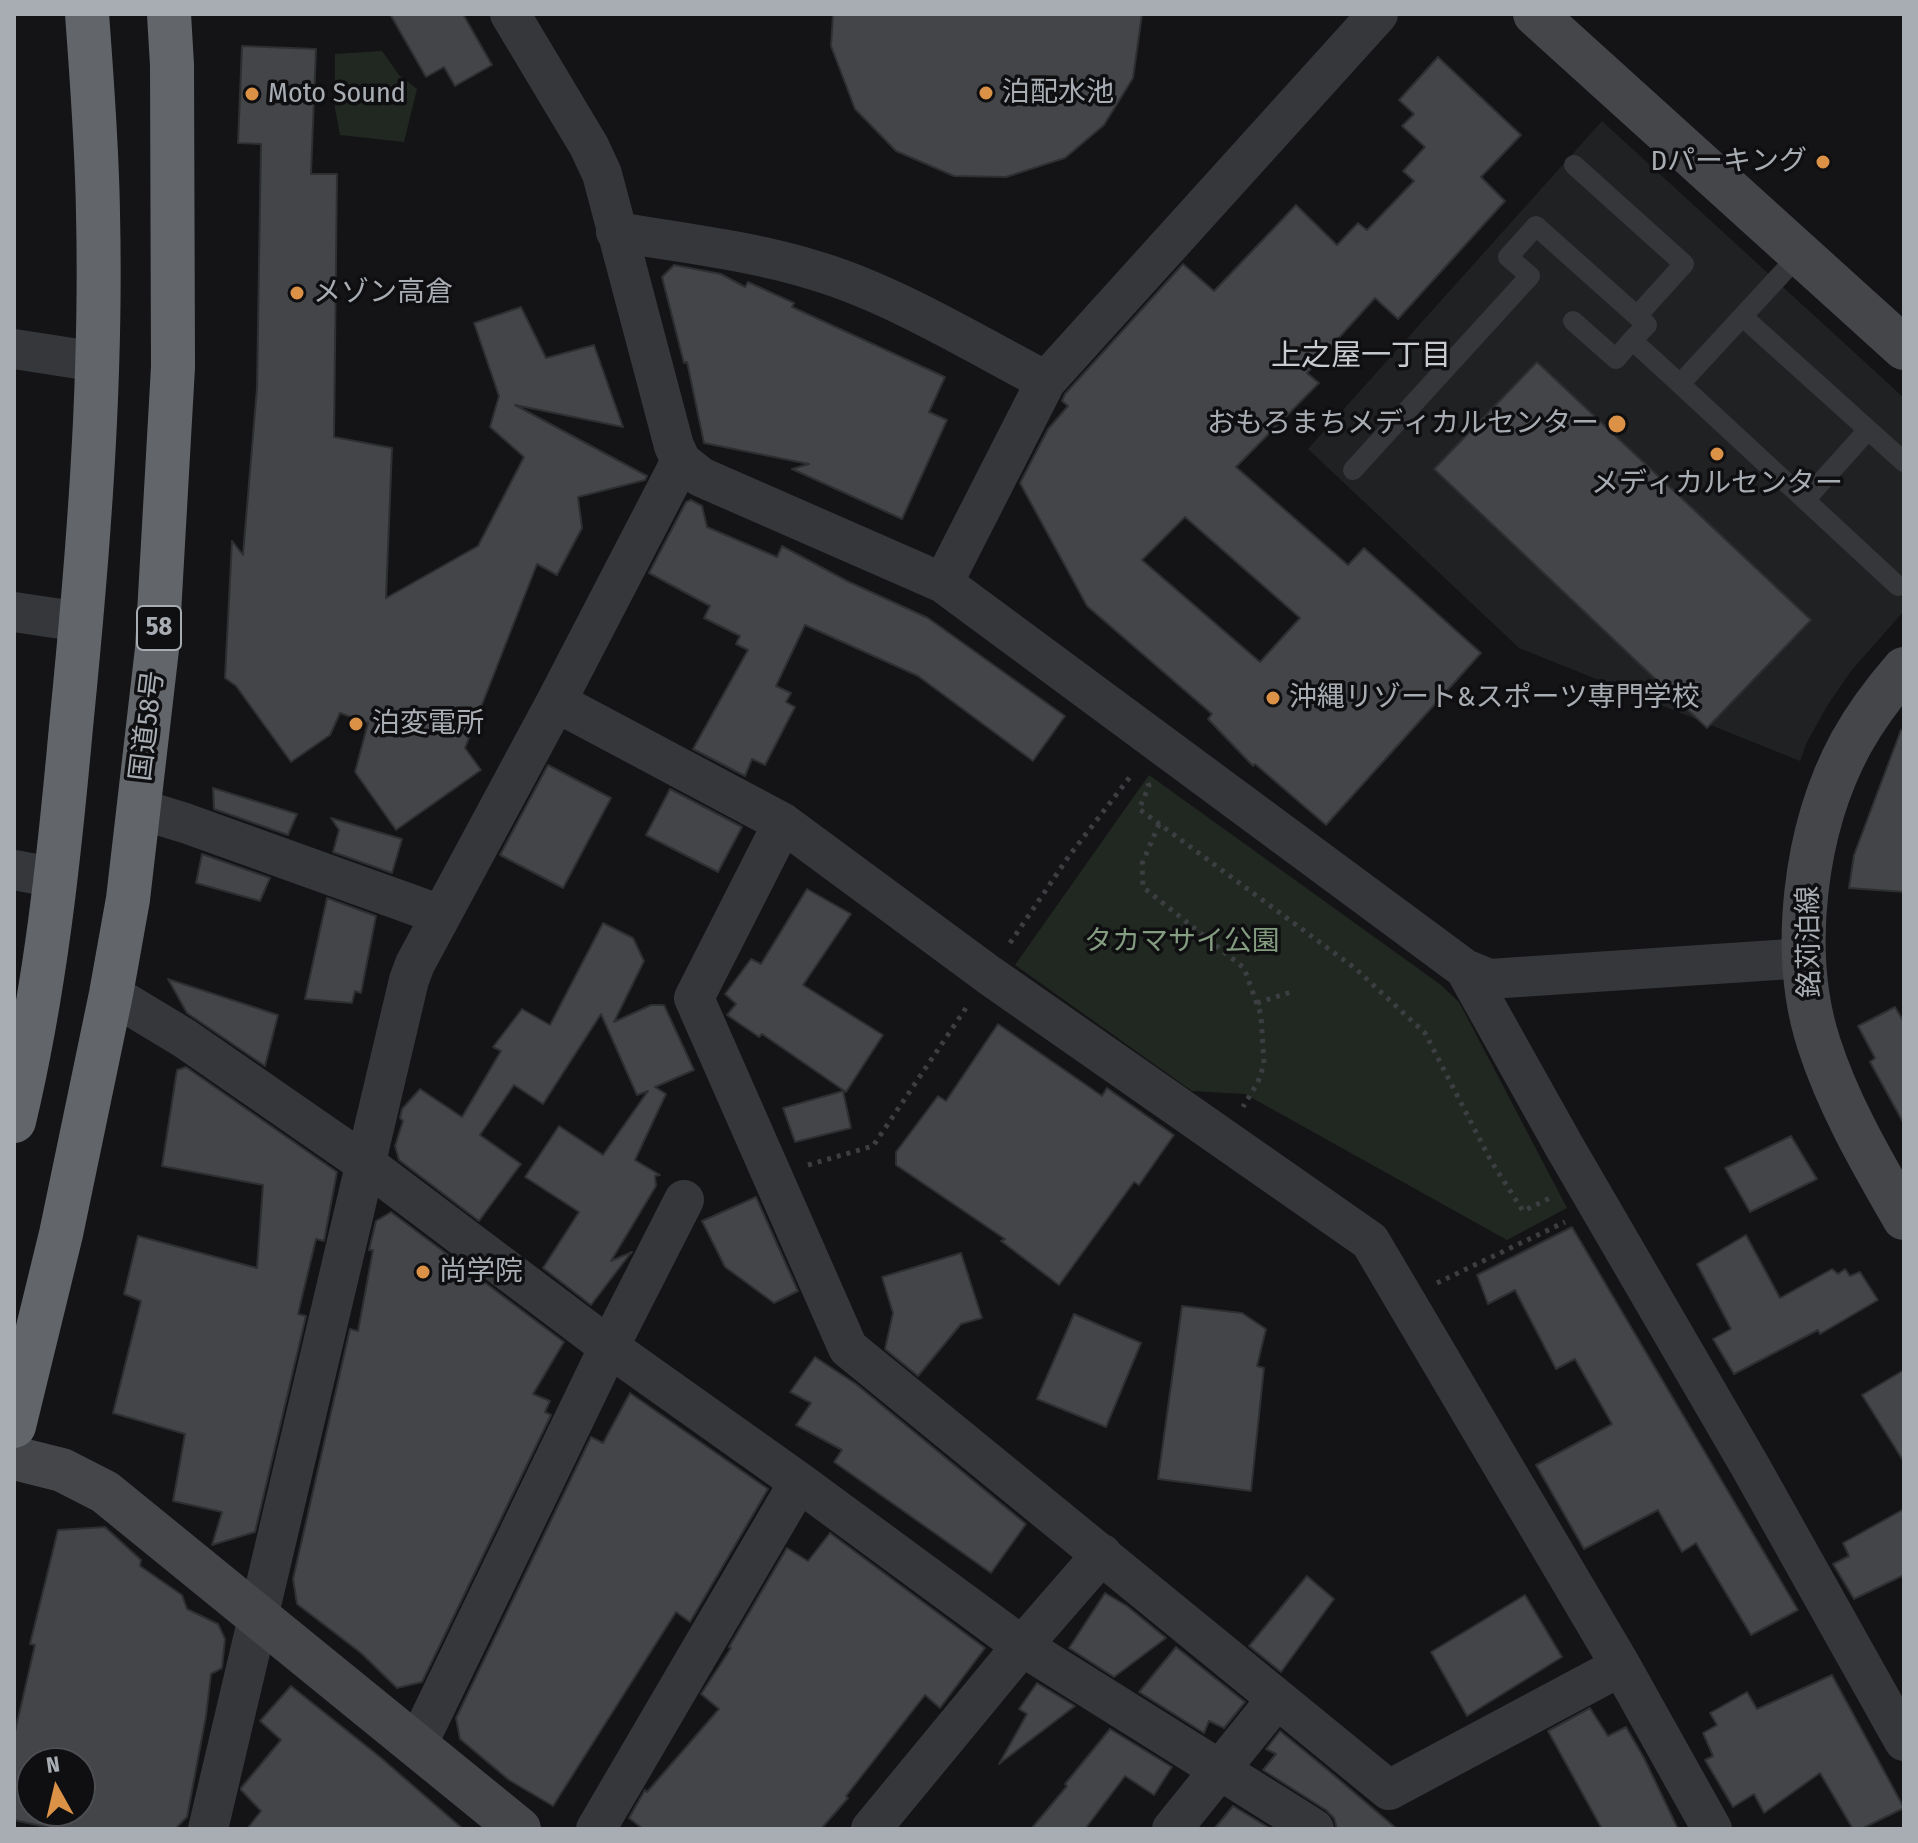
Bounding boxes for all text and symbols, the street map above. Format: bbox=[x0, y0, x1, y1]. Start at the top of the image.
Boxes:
place label: 泊配水池 bbox=[1002, 76, 1114, 110]
place label: Moto Sound bbox=[268, 77, 406, 111]
marker: 泊配水池 bbox=[977, 84, 995, 102]
marker: Moto Sound bbox=[243, 85, 261, 103]
place label: Dパーキング bbox=[1651, 145, 1807, 179]
marker: Dパーキング bbox=[1814, 153, 1832, 171]
place label: メゾン高倉 bbox=[313, 276, 453, 310]
marker: メゾン高倉 bbox=[288, 284, 306, 302]
district label: 上之屋一丁目 bbox=[1271, 339, 1451, 375]
place label: おもろまちメディカルセンター bbox=[1207, 407, 1599, 441]
marker: おもろまちメディカルセンター bbox=[1606, 413, 1628, 435]
marker: メディカルセンター bbox=[1708, 445, 1726, 463]
place label: メディカルセンター bbox=[1591, 467, 1843, 501]
road number: 58 bbox=[137, 606, 181, 650]
street label: 国道58号 bbox=[125, 669, 171, 783]
place label: 沖縄リゾート&スポーツ専門学校 bbox=[1289, 681, 1700, 715]
marker: 沖縄リゾート&スポーツ専門学校 bbox=[1264, 689, 1282, 707]
place label: 泊変電所 bbox=[372, 707, 484, 741]
marker: 泊変電所 bbox=[347, 715, 365, 733]
street label: 銘苅泊線 bbox=[1792, 886, 1828, 998]
park label: タカマサイ公園 bbox=[1084, 925, 1280, 959]
place label: 尚学院 bbox=[439, 1255, 523, 1289]
marker: 尚学院 bbox=[414, 1263, 432, 1281]
north arrow bbox=[16, 1747, 96, 1827]
text: N bbox=[44, 1750, 61, 1779]

